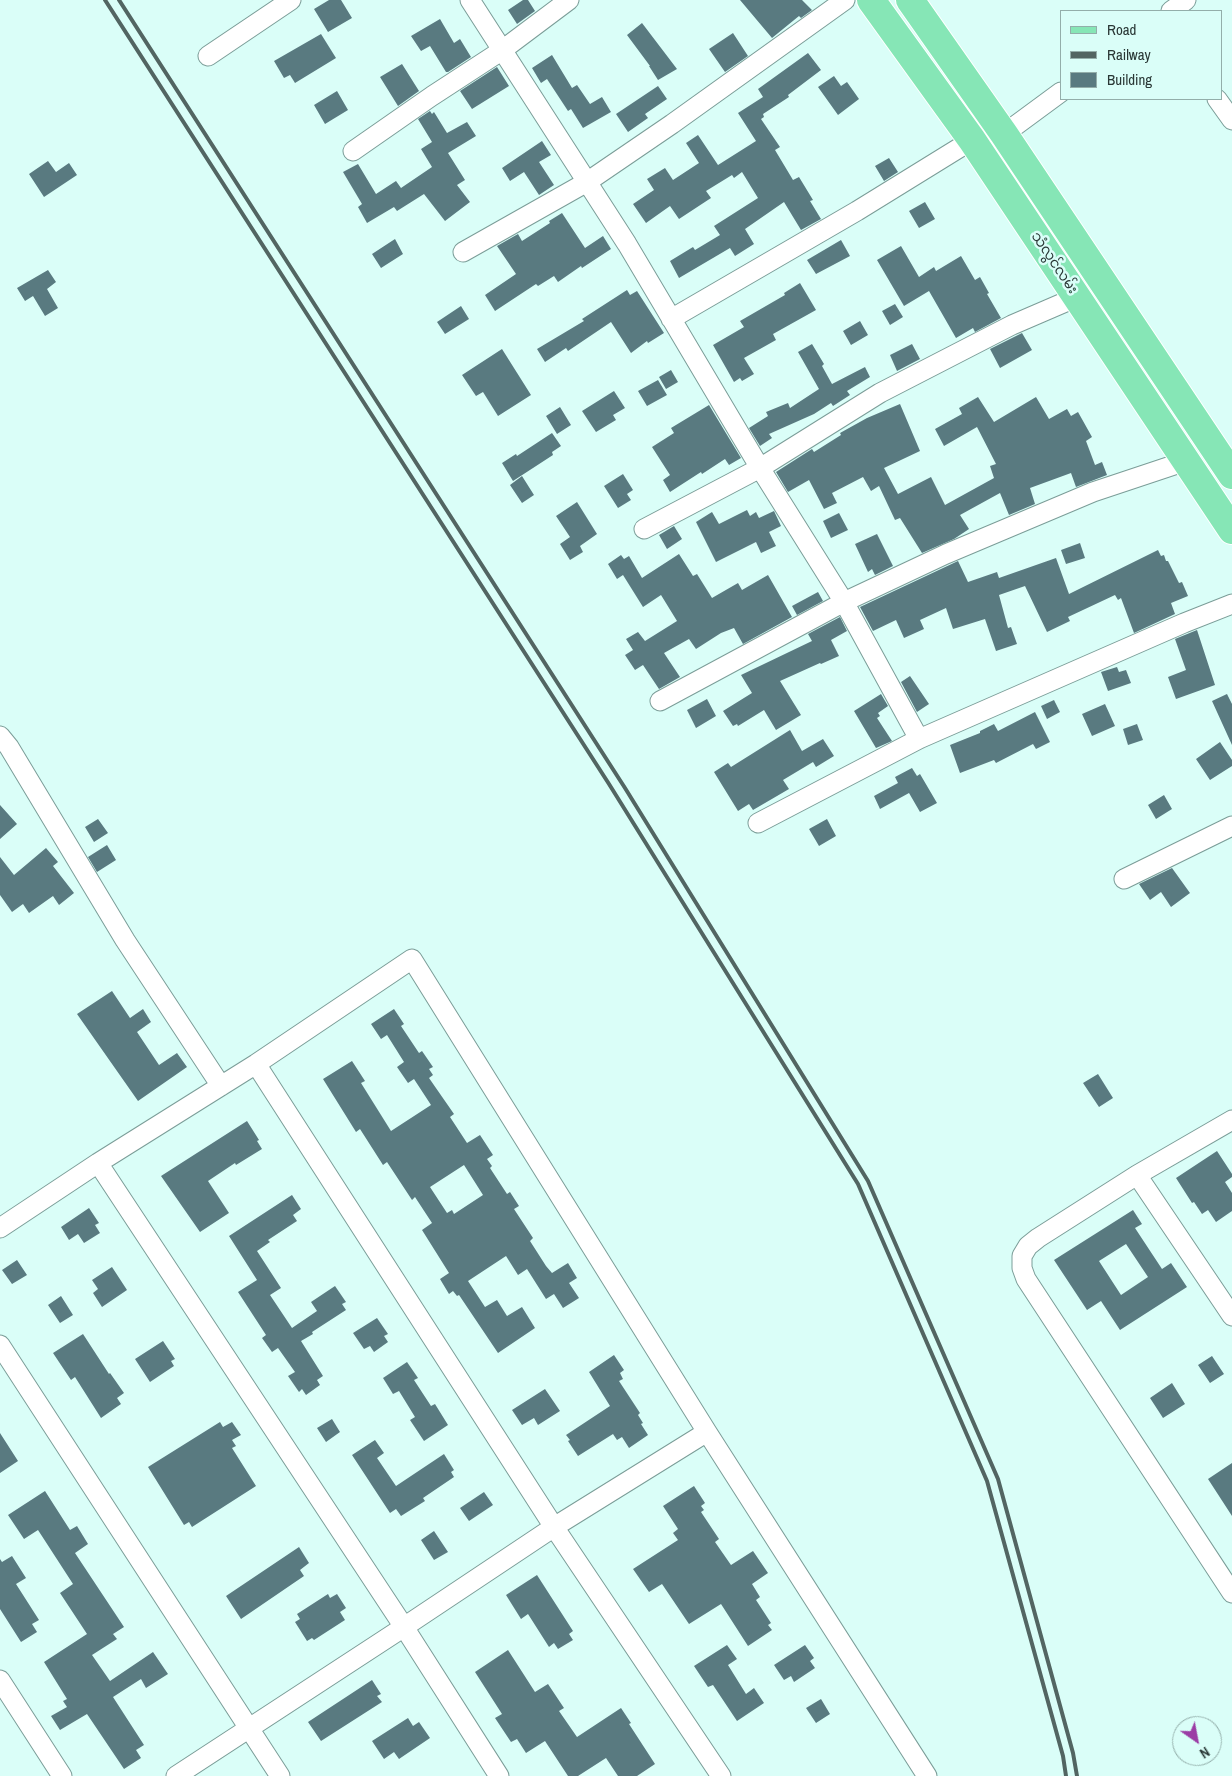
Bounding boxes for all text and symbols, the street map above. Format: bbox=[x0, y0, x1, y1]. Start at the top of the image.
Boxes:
legend bbox=[1060, 10, 1222, 100]
text: Road bbox=[1107, 19, 1136, 40]
text: Railway bbox=[1107, 44, 1151, 65]
text: Building bbox=[1107, 69, 1152, 90]
street label: သံလွင်လမ်း bbox=[1027, 229, 1081, 297]
north arrow bbox=[1172, 1716, 1222, 1766]
text: N bbox=[1196, 1743, 1213, 1763]

